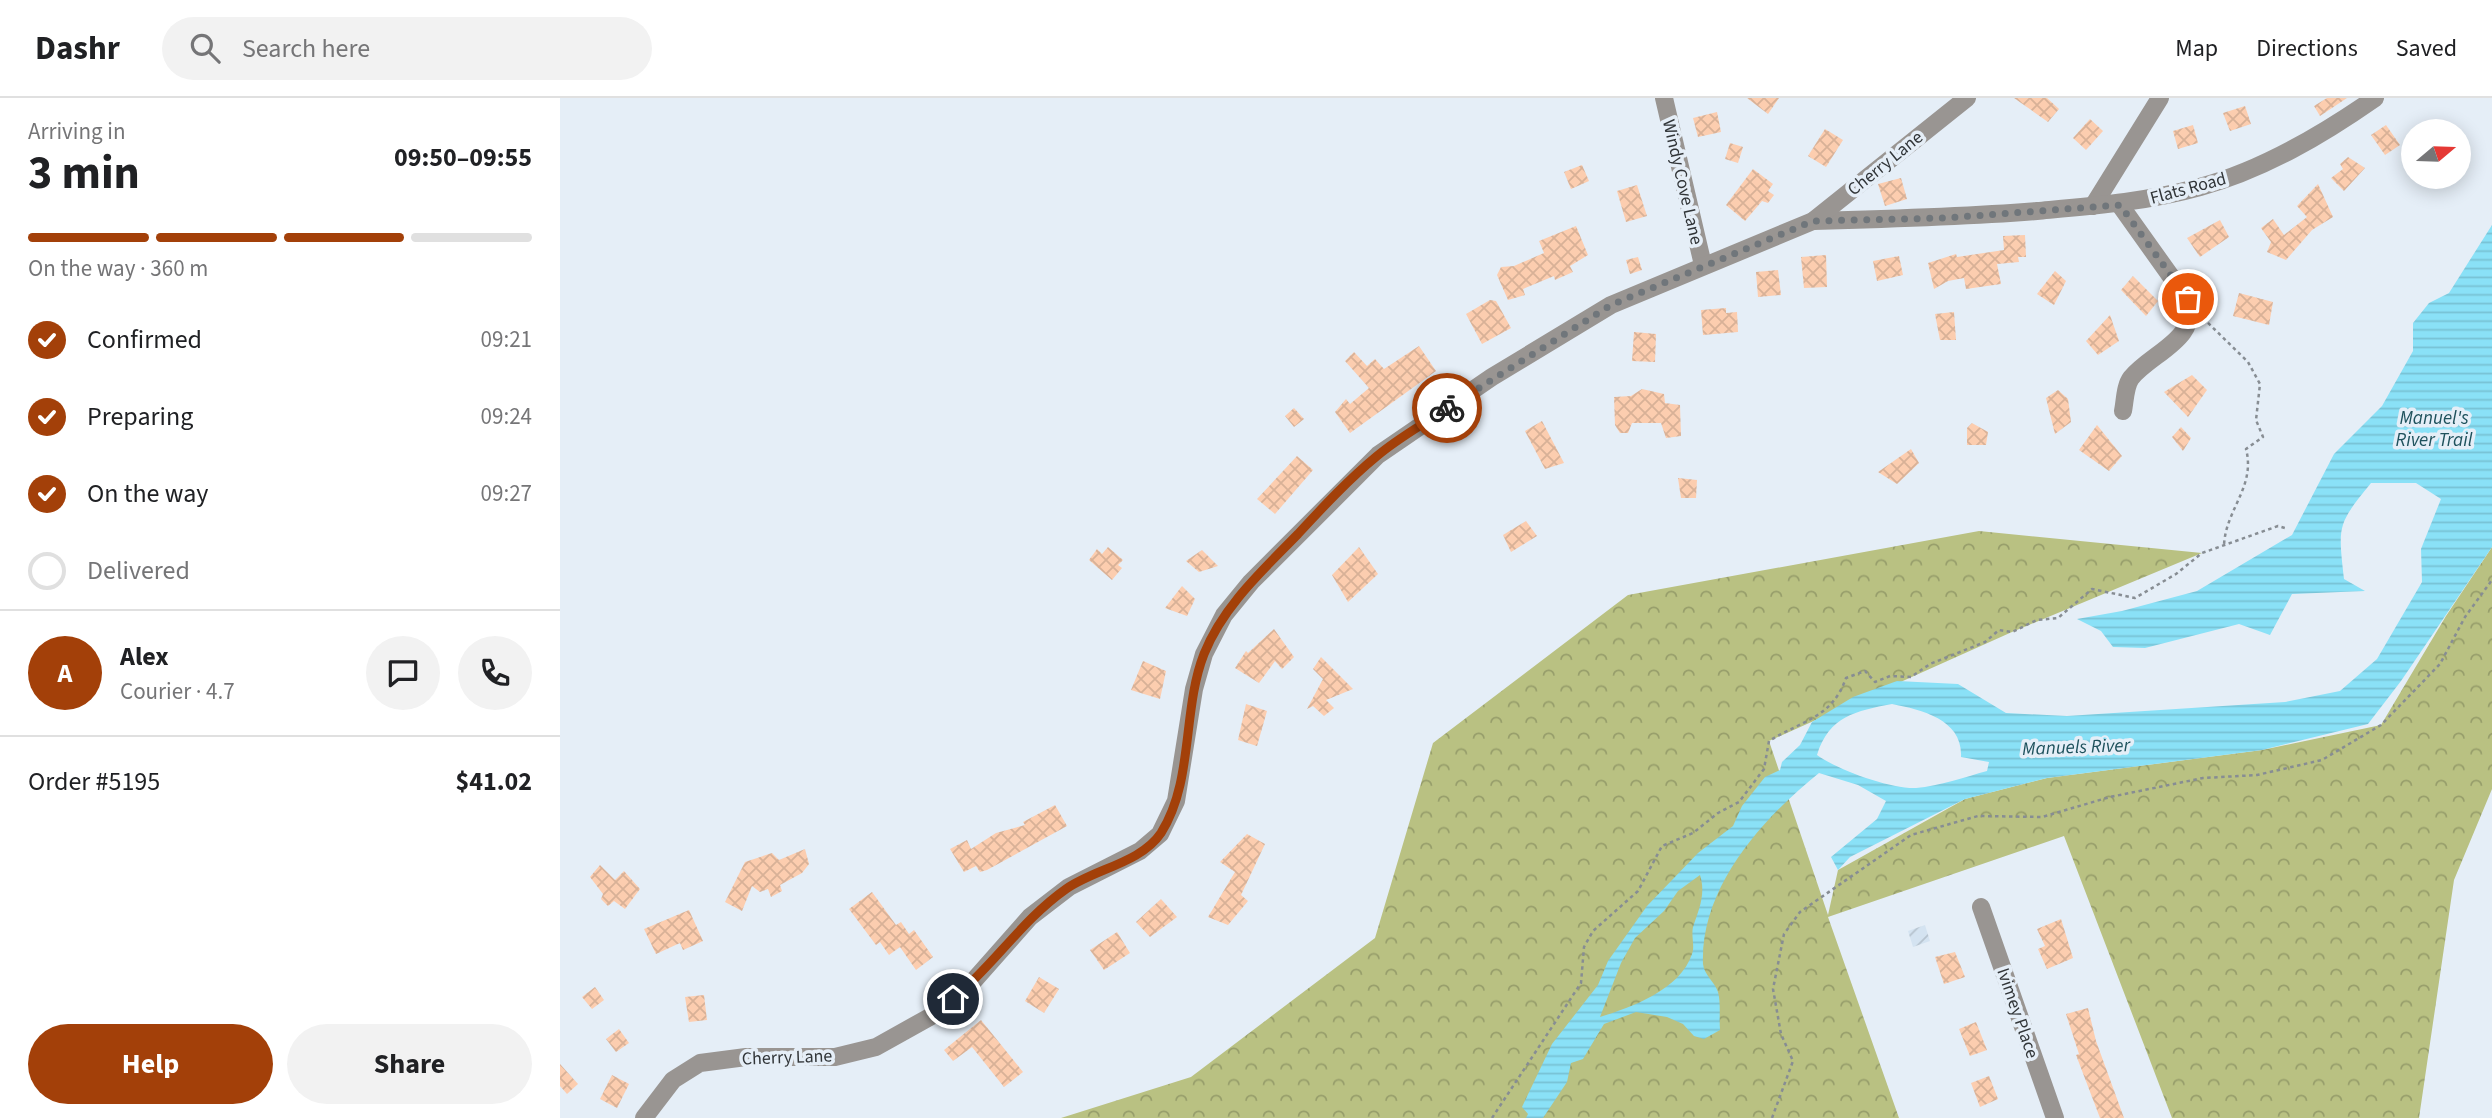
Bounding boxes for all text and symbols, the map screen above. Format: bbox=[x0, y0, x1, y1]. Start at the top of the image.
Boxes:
search box bbox=[162, 17, 652, 80]
text: Dashr bbox=[35, 25, 120, 72]
icon: search bbox=[186, 29, 224, 67]
text: Search here bbox=[242, 30, 370, 67]
text: Map bbox=[2175, 31, 2218, 66]
text: Directions bbox=[2256, 31, 2358, 66]
text: Saved bbox=[2396, 31, 2457, 66]
text: Arriving in bbox=[28, 115, 126, 148]
street label: Windy Cove Lane bbox=[1656, 117, 1709, 247]
north arrow bbox=[2401, 119, 2471, 189]
map controls bbox=[2401, 119, 2471, 189]
street label: Cherry Lane bbox=[1842, 125, 1928, 202]
text: 09:50–09:55 bbox=[394, 139, 532, 176]
text: 3 min bbox=[28, 141, 140, 206]
street label: Flats Road bbox=[2147, 166, 2229, 211]
text: On the way · 360 m bbox=[28, 252, 208, 285]
pin bbox=[2158, 269, 2218, 329]
icon: bag bbox=[2169, 280, 2207, 318]
icon: check bbox=[28, 321, 66, 359]
text: Confirmed bbox=[87, 321, 202, 358]
text: 09:21 bbox=[481, 323, 532, 356]
courier bbox=[1412, 373, 1482, 443]
icon: bike bbox=[1428, 389, 1466, 427]
icon: check bbox=[28, 398, 66, 436]
text: Preparing bbox=[87, 398, 193, 435]
text: 09:24 bbox=[481, 400, 532, 433]
water label: Manuel's River Trail bbox=[2396, 405, 2473, 454]
icon: check bbox=[28, 475, 66, 513]
text: On the way bbox=[87, 475, 208, 512]
text: 09:27 bbox=[481, 477, 532, 510]
text: Delivered bbox=[87, 552, 190, 589]
button: chat bbox=[366, 636, 440, 710]
button: phone bbox=[458, 636, 532, 710]
text: Alex bbox=[120, 638, 169, 675]
text: A bbox=[58, 655, 72, 692]
text: Courier · 4.7 bbox=[120, 675, 235, 708]
water label: Manuels River bbox=[2022, 732, 2132, 763]
text: Order #5195 bbox=[28, 763, 160, 800]
text: $41.02 bbox=[456, 763, 532, 800]
street label: Ivimey Place bbox=[1990, 965, 2045, 1062]
pin bbox=[923, 969, 983, 1029]
icon: home bbox=[934, 980, 972, 1018]
button: Help bbox=[28, 1024, 273, 1104]
button: Share bbox=[287, 1024, 532, 1104]
street label: Cherry Lane bbox=[741, 1043, 833, 1072]

